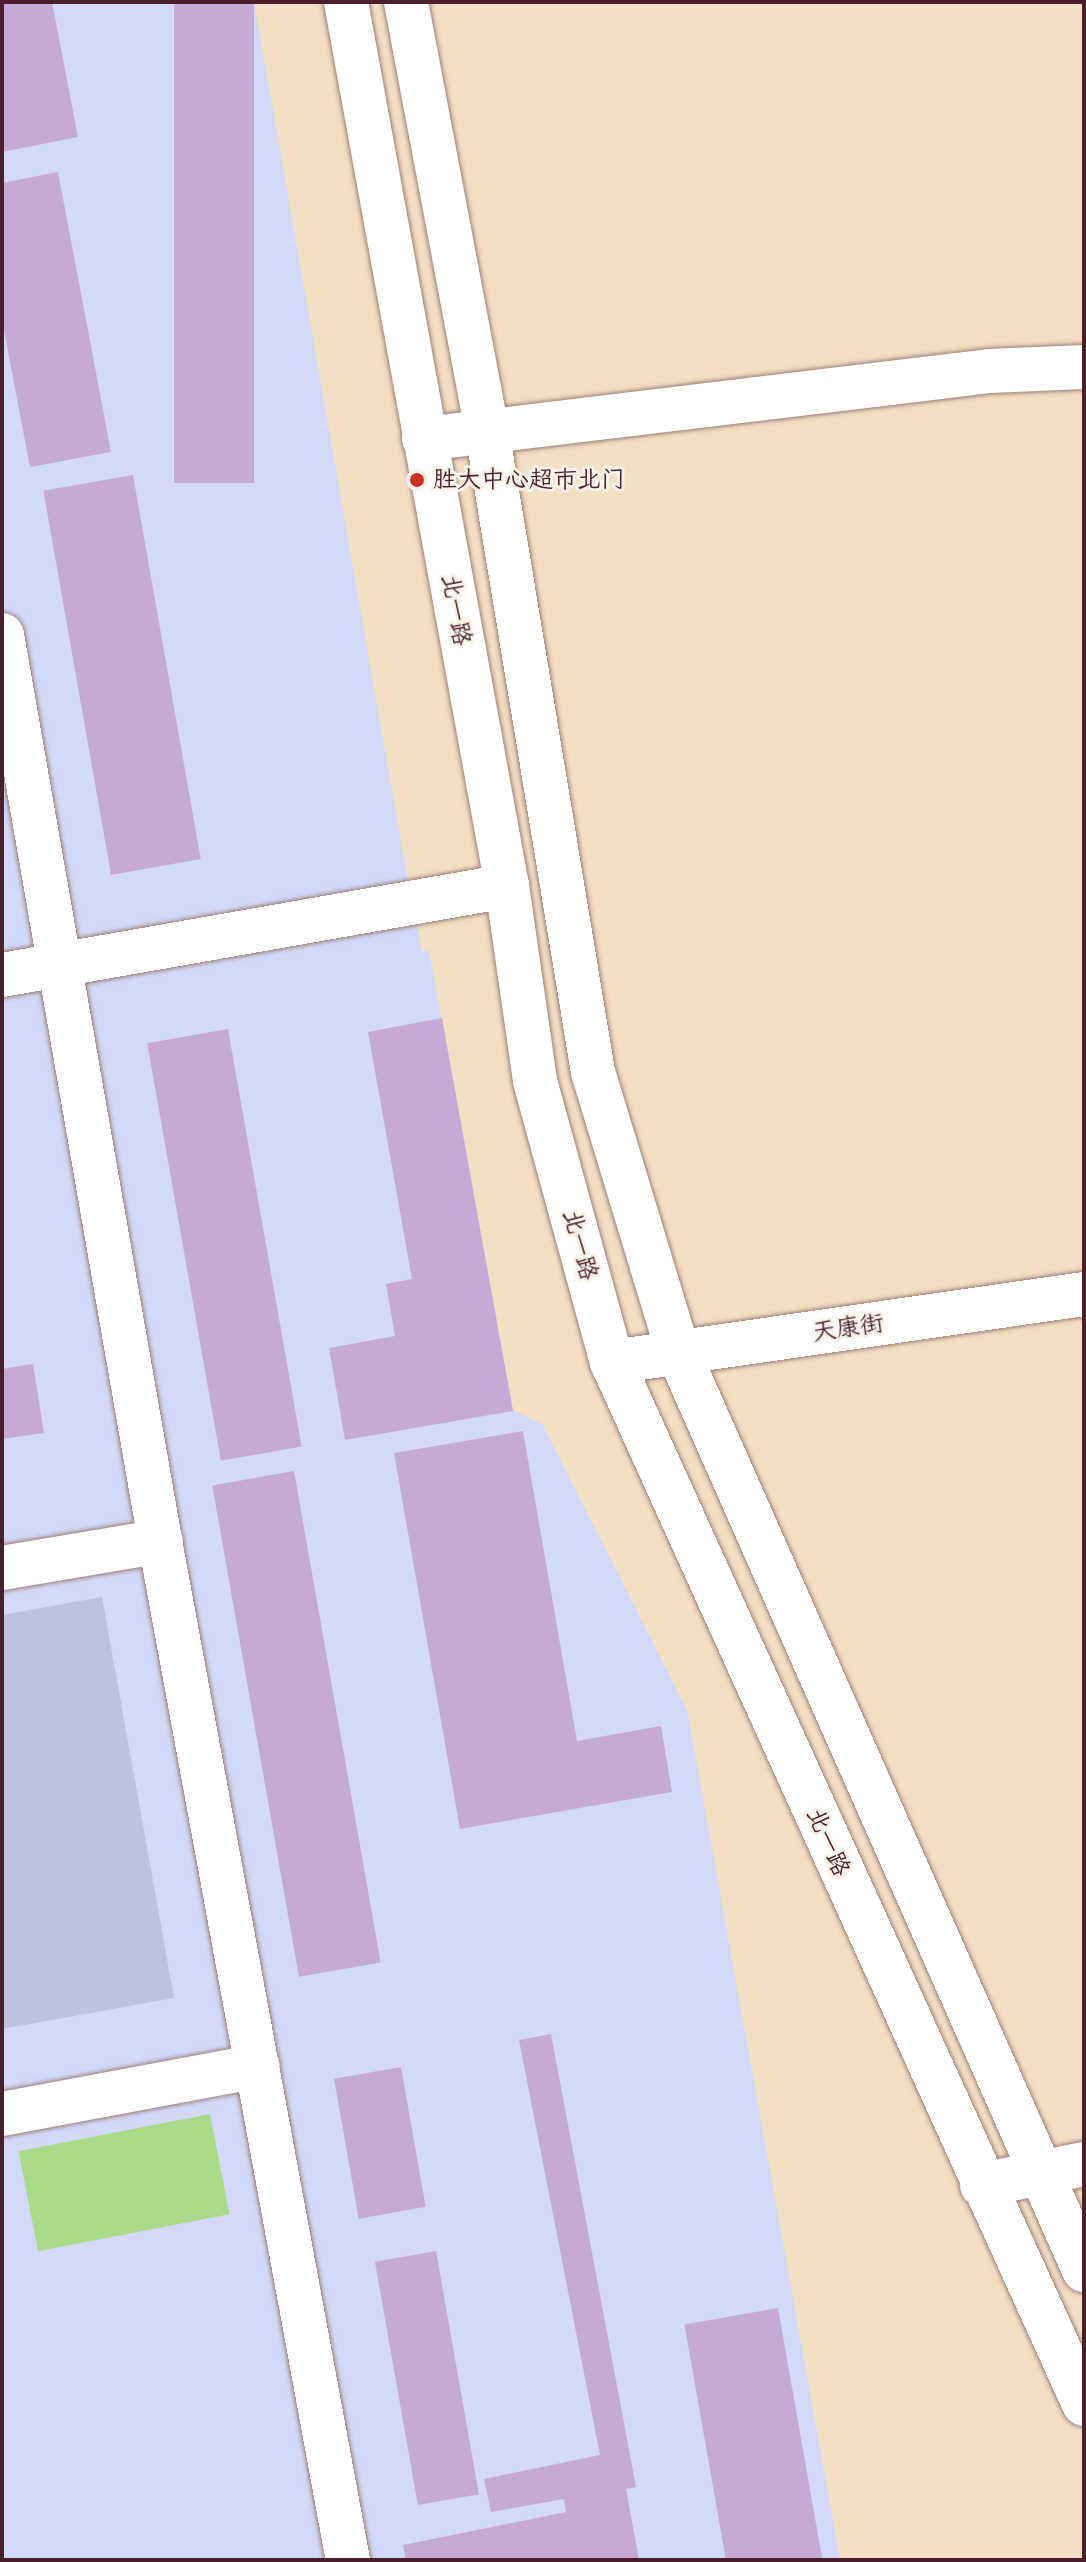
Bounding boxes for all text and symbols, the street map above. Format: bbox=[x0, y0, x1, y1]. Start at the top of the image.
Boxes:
place label: 胜大中心超市北门 bbox=[433, 466, 625, 494]
marker: 胜大中心超市北门 bbox=[408, 471, 426, 489]
street label: 北一路 bbox=[436, 572, 476, 648]
street label: 北一路 bbox=[557, 1206, 603, 1284]
street label: 天康街 bbox=[810, 1309, 886, 1347]
street label: 北一路 bbox=[800, 1803, 856, 1881]

